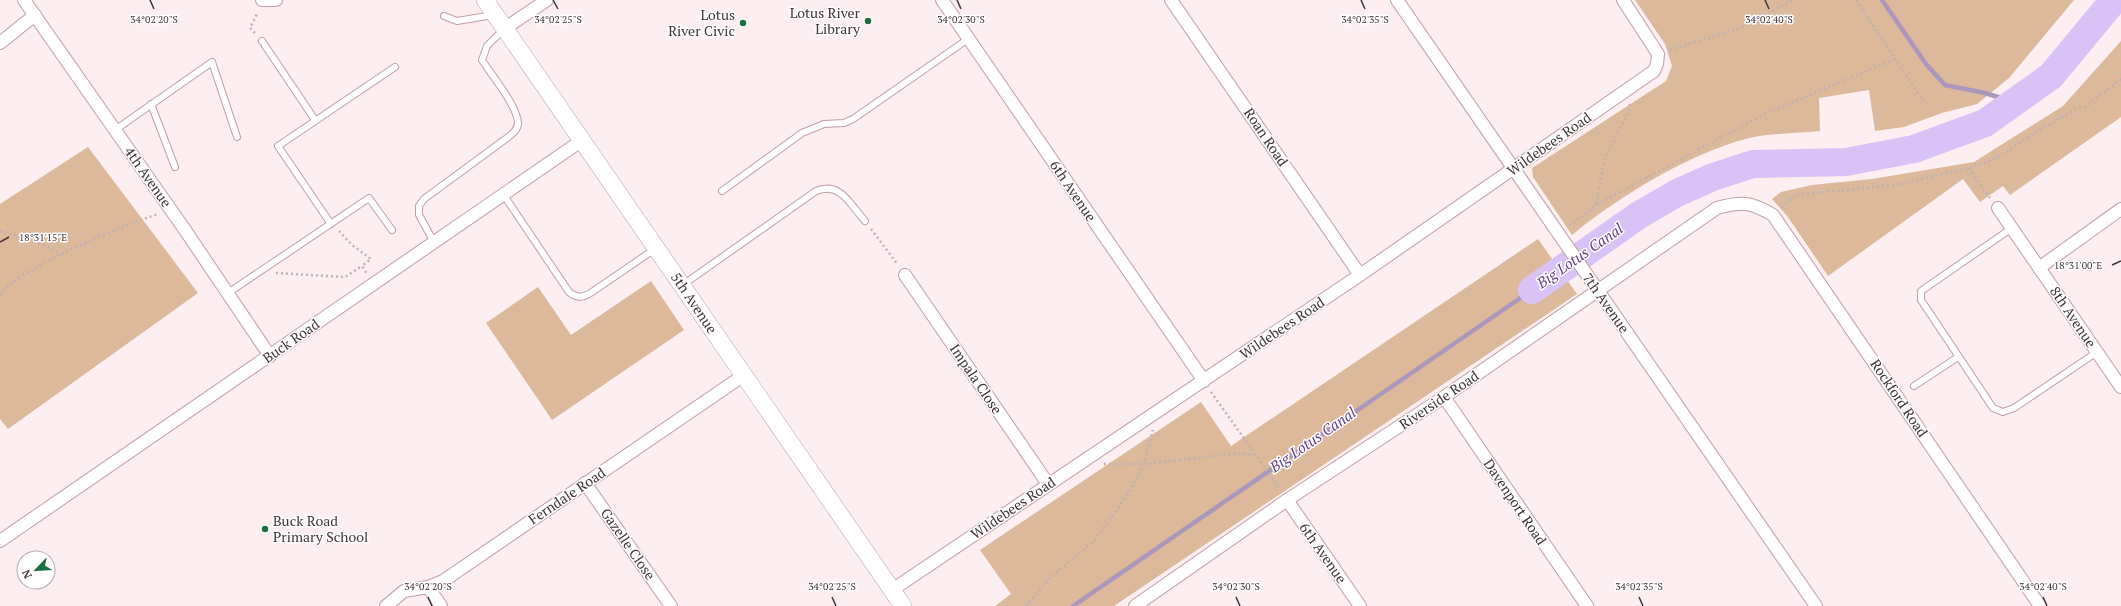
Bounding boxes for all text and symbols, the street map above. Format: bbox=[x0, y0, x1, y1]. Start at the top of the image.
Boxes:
place label: Lotus River Library bbox=[790, 3, 861, 38]
place label: Lotus River Civic bbox=[668, 5, 735, 40]
text: 34°02'20"S bbox=[130, 13, 178, 26]
text: 34°02'25"S bbox=[534, 13, 582, 26]
text: 34°02'30"S bbox=[937, 13, 985, 26]
text: 34°02'35"S bbox=[1341, 13, 1389, 26]
text: 34°02'40"S bbox=[1745, 13, 1793, 26]
marker: Lotus River Library bbox=[863, 16, 873, 26]
marker: Lotus River Civic bbox=[738, 18, 748, 28]
street label: Roan Road bbox=[1240, 104, 1293, 170]
street label: Wildebees Road bbox=[1503, 107, 1595, 180]
street label: 4th Avenue bbox=[121, 143, 176, 211]
street label: 6th Avenue bbox=[1046, 156, 1101, 225]
water label: Big Lotus Canal bbox=[1532, 218, 1627, 293]
text: 18°31'15"E bbox=[19, 231, 67, 244]
text: 18°31'00"E bbox=[2054, 259, 2102, 272]
street label: 5th Avenue bbox=[667, 268, 722, 337]
street label: 7th Avenue bbox=[1579, 269, 1634, 337]
street label: 8th Avenue bbox=[2046, 282, 2101, 351]
street label: Wildebees Road bbox=[1235, 292, 1328, 363]
street label: Buck Road bbox=[259, 314, 323, 367]
street label: Impala Close bbox=[946, 340, 1007, 418]
street label: Rockford Road bbox=[1866, 355, 1933, 441]
street label: Riverside Road bbox=[1395, 366, 1482, 433]
water label: Big Lotus Canal bbox=[1265, 402, 1360, 477]
street label: Davenport Road bbox=[1480, 455, 1551, 549]
street label: Ferndale Road bbox=[524, 463, 609, 528]
street label: Wildebees Road bbox=[966, 472, 1059, 543]
street label: Gazelle Close bbox=[597, 504, 660, 583]
place label: Buck Road Primary School bbox=[273, 511, 368, 546]
street label: 6th Avenue bbox=[1296, 519, 1351, 587]
marker: Buck Road Primary School bbox=[260, 524, 270, 534]
north arrow bbox=[16, 550, 56, 590]
text: N bbox=[19, 567, 35, 581]
text: 34°02'20"S bbox=[404, 580, 452, 593]
text: 34°02'25"S bbox=[808, 580, 856, 593]
text: 34°02'30"S bbox=[1212, 580, 1260, 593]
text: 34°02'35"S bbox=[1615, 580, 1663, 593]
text: 34°02'40"S bbox=[2019, 580, 2067, 593]

